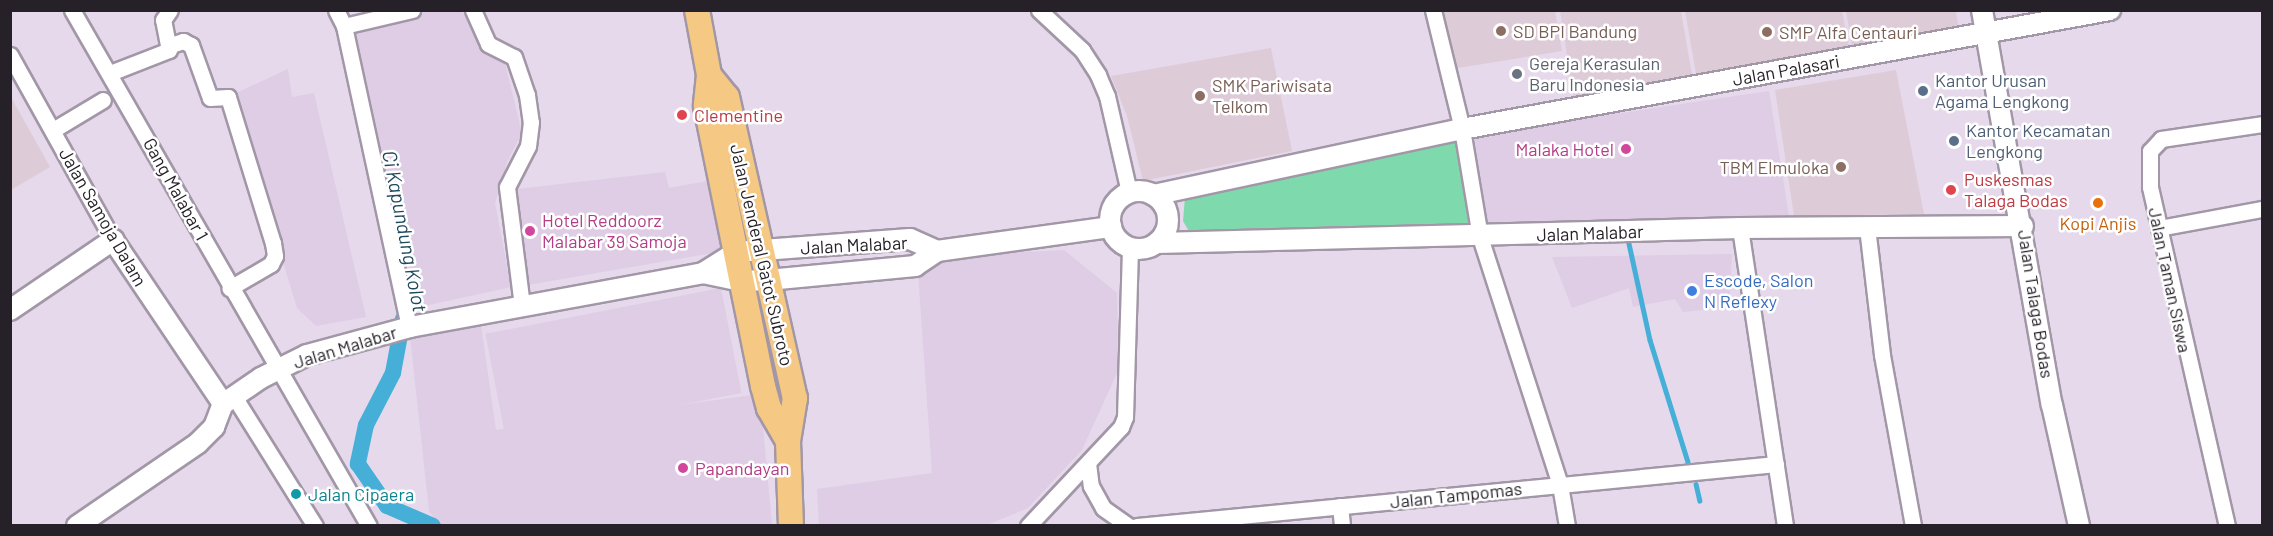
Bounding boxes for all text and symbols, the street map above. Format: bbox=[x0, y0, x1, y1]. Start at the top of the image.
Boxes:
place label: SD BPI Bandung bbox=[1513, 20, 1637, 42]
place label: SMP Alfa Centauri bbox=[1779, 21, 1917, 43]
marker: SD BPI Bandung bbox=[1494, 24, 1508, 38]
marker: SMP Alfa Centauri bbox=[1760, 25, 1774, 39]
street label: Jalan Palasari bbox=[1731, 50, 1841, 90]
place label: Gereja Kerasulan Baru Indonesia bbox=[1529, 53, 1660, 96]
marker: Gereja Kerasulan Baru Indonesia bbox=[1510, 67, 1524, 81]
place label: Kantor Urusan Agama Lengkong bbox=[1935, 70, 2069, 112]
place label: SMK Pariwisata Telkom bbox=[1212, 75, 1332, 118]
marker: Kantor Urusan Agama Lengkong bbox=[1916, 84, 1930, 98]
marker: SMK Pariwisata Telkom bbox=[1193, 89, 1207, 103]
place label: Clementine bbox=[694, 104, 783, 126]
marker: Clementine bbox=[675, 108, 689, 122]
place label: Kantor Kecamatan Lengkong bbox=[1966, 120, 2110, 162]
street label: Gang Malabar 1 bbox=[139, 134, 213, 244]
marker: Kantor Kecamatan Lengkong bbox=[1947, 134, 1961, 148]
place label: Malaka Hotel bbox=[1515, 138, 1614, 160]
street label: Jalan Jenderal Gatot Subroto bbox=[726, 142, 798, 368]
marker: Malaka Hotel bbox=[1619, 142, 1633, 156]
street label: Jalan Samoja Dalam bbox=[55, 144, 151, 290]
water label: Ci Kapundung Kolot bbox=[378, 148, 432, 314]
place label: TBM Elmuloka bbox=[1719, 156, 1829, 178]
marker: TBM Elmuloka bbox=[1834, 160, 1848, 174]
place label: Puskesmas Talaga Bodas bbox=[1964, 169, 2068, 212]
marker: Puskesmas Talaga Bodas bbox=[1942, 181, 1960, 199]
marker: Kopi Anjis bbox=[2091, 196, 2105, 210]
street label: Jalan Taman Siswa bbox=[2144, 205, 2196, 355]
place label: Hotel Reddoorz Malabar 39 Samoja bbox=[542, 210, 687, 252]
place label: Kopi Anjis bbox=[2060, 212, 2136, 234]
street label: Jalan Malabar bbox=[1536, 220, 1644, 246]
marker: Hotel Reddoorz Malabar 39 Samoja bbox=[523, 224, 537, 238]
street label: Jalan Talaga Bodas bbox=[2014, 228, 2058, 380]
street label: Jalan Malabar bbox=[800, 231, 908, 259]
place label: Escode, Salon N Reflexy bbox=[1704, 270, 1813, 312]
marker: Escode, Salon N Reflexy bbox=[1685, 284, 1699, 298]
street label: Jalan Malabar bbox=[291, 321, 399, 373]
place label: Papandayan bbox=[695, 457, 789, 479]
marker: Papandayan bbox=[676, 461, 690, 475]
street label: Jalan Tampomas bbox=[1389, 477, 1523, 513]
place label: Jalan Cipaera bbox=[308, 483, 414, 505]
marker: Jalan Cipaera bbox=[289, 487, 303, 501]

